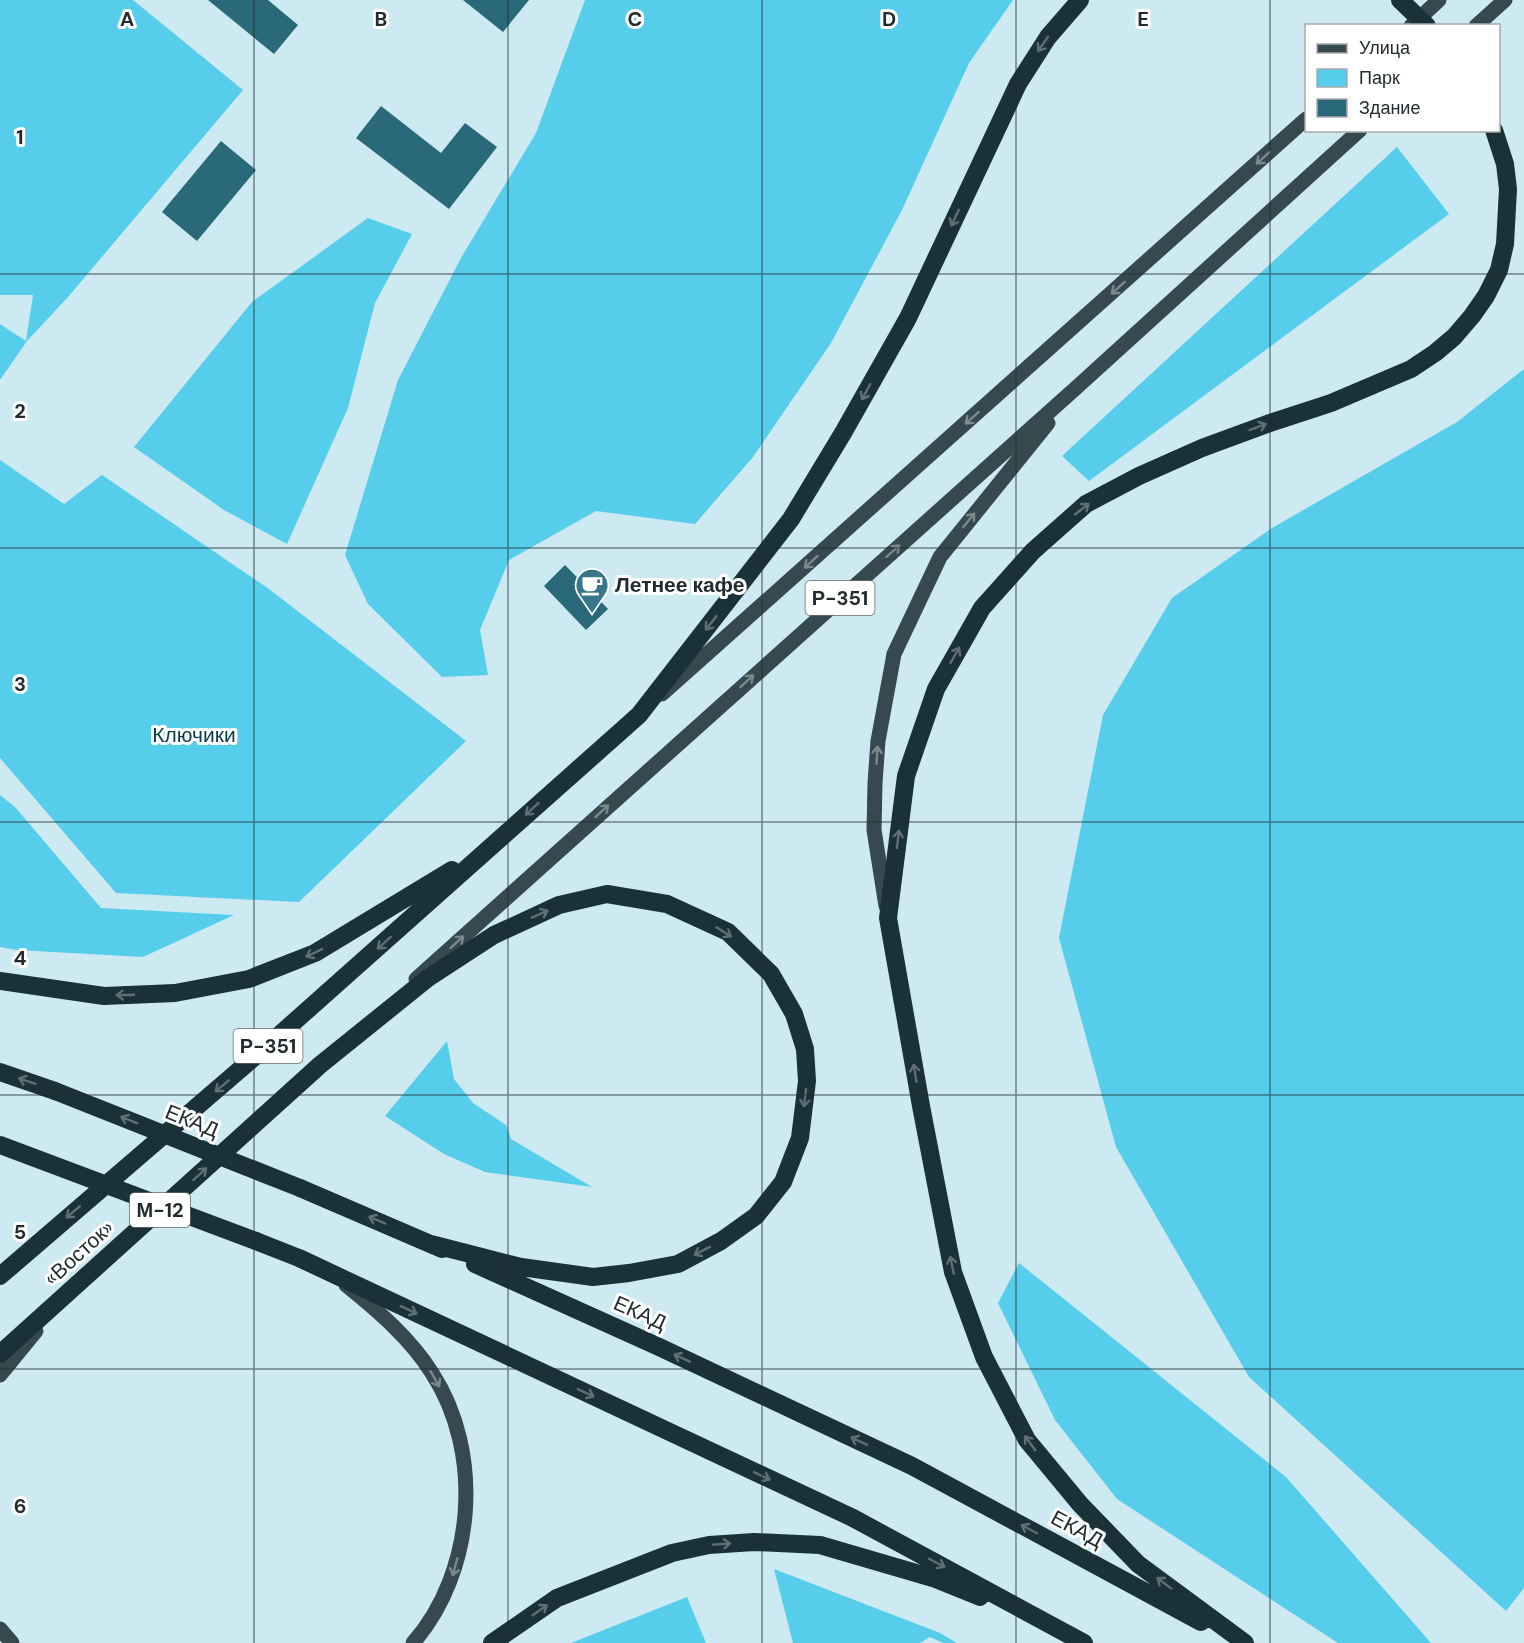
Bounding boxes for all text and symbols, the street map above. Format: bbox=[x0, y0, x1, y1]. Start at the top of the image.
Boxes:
text: A bbox=[120, 6, 134, 32]
text: B bbox=[375, 6, 387, 32]
text: C bbox=[628, 6, 642, 32]
text: D bbox=[882, 6, 896, 32]
text: E bbox=[1137, 6, 1149, 32]
legend bbox=[1305, 24, 1500, 132]
one-way arrow bbox=[1037, 36, 1049, 52]
text: Улица bbox=[1359, 36, 1411, 60]
text: Парк bbox=[1359, 66, 1400, 90]
text: Здание bbox=[1359, 96, 1420, 120]
text: 1 bbox=[16, 124, 24, 150]
one-way arrow bbox=[1256, 151, 1271, 165]
one-way arrow bbox=[949, 209, 961, 227]
one-way arrow bbox=[1111, 281, 1126, 295]
one-way arrow bbox=[860, 383, 872, 400]
text: 2 bbox=[14, 398, 26, 424]
one-way arrow bbox=[965, 411, 980, 425]
one-way arrow bbox=[1249, 421, 1267, 432]
one-way arrow bbox=[1074, 502, 1090, 515]
one-way arrow bbox=[963, 512, 976, 528]
one-way arrow bbox=[885, 544, 900, 558]
one-way arrow bbox=[804, 555, 819, 569]
cafe icon: Летнее кафе bbox=[574, 567, 610, 614]
place label: Летнее кафе bbox=[615, 571, 744, 599]
road number: Р-351 bbox=[806, 581, 874, 615]
one-way arrow bbox=[704, 614, 717, 630]
one-way arrow bbox=[949, 647, 961, 664]
text: 3 bbox=[14, 671, 26, 697]
one-way arrow bbox=[740, 674, 755, 688]
park label: Ключики bbox=[152, 721, 236, 749]
one-way arrow bbox=[871, 746, 882, 766]
one-way arrow bbox=[525, 802, 540, 816]
one-way arrow bbox=[594, 804, 609, 818]
one-way arrow bbox=[893, 830, 904, 850]
one-way arrow bbox=[531, 907, 549, 919]
one-way arrow bbox=[716, 925, 733, 938]
one-way arrow bbox=[449, 935, 464, 949]
one-way arrow bbox=[376, 936, 391, 950]
text: 4 bbox=[14, 945, 27, 971]
one-way arrow bbox=[305, 948, 323, 959]
one-way arrow bbox=[116, 990, 136, 1001]
road number: Р-351 bbox=[234, 1029, 302, 1063]
one-way arrow bbox=[910, 1064, 921, 1084]
one-way arrow bbox=[18, 1075, 37, 1086]
one-way arrow bbox=[214, 1079, 230, 1092]
one-way arrow bbox=[799, 1088, 810, 1107]
street label: ЕКАД bbox=[161, 1098, 223, 1144]
one-way arrow bbox=[120, 1114, 139, 1125]
one-way arrow bbox=[192, 1167, 207, 1181]
road number: М-12 bbox=[130, 1193, 190, 1227]
one-way arrow bbox=[66, 1205, 81, 1219]
street label: «Восток» bbox=[38, 1214, 120, 1292]
one-way arrow bbox=[368, 1214, 386, 1225]
text: 5 bbox=[14, 1219, 26, 1245]
one-way arrow bbox=[694, 1246, 712, 1257]
one-way arrow bbox=[945, 1256, 957, 1275]
street label: ЕКАД bbox=[609, 1289, 671, 1337]
one-way arrow bbox=[400, 1304, 418, 1316]
one-way arrow bbox=[674, 1351, 692, 1363]
one-way arrow bbox=[430, 1370, 442, 1387]
one-way arrow bbox=[576, 1387, 594, 1399]
one-way arrow bbox=[850, 1434, 868, 1446]
one-way arrow bbox=[1024, 1435, 1036, 1451]
one-way arrow bbox=[753, 1470, 771, 1482]
text: 6 bbox=[14, 1493, 26, 1519]
street label: ЕКАД bbox=[1046, 1504, 1108, 1554]
one-way arrow bbox=[1021, 1523, 1039, 1534]
one-way arrow bbox=[712, 1538, 731, 1549]
one-way arrow bbox=[448, 1557, 460, 1576]
one-way arrow bbox=[927, 1558, 945, 1569]
one-way arrow bbox=[1157, 1577, 1173, 1589]
one-way arrow bbox=[531, 1604, 548, 1616]

